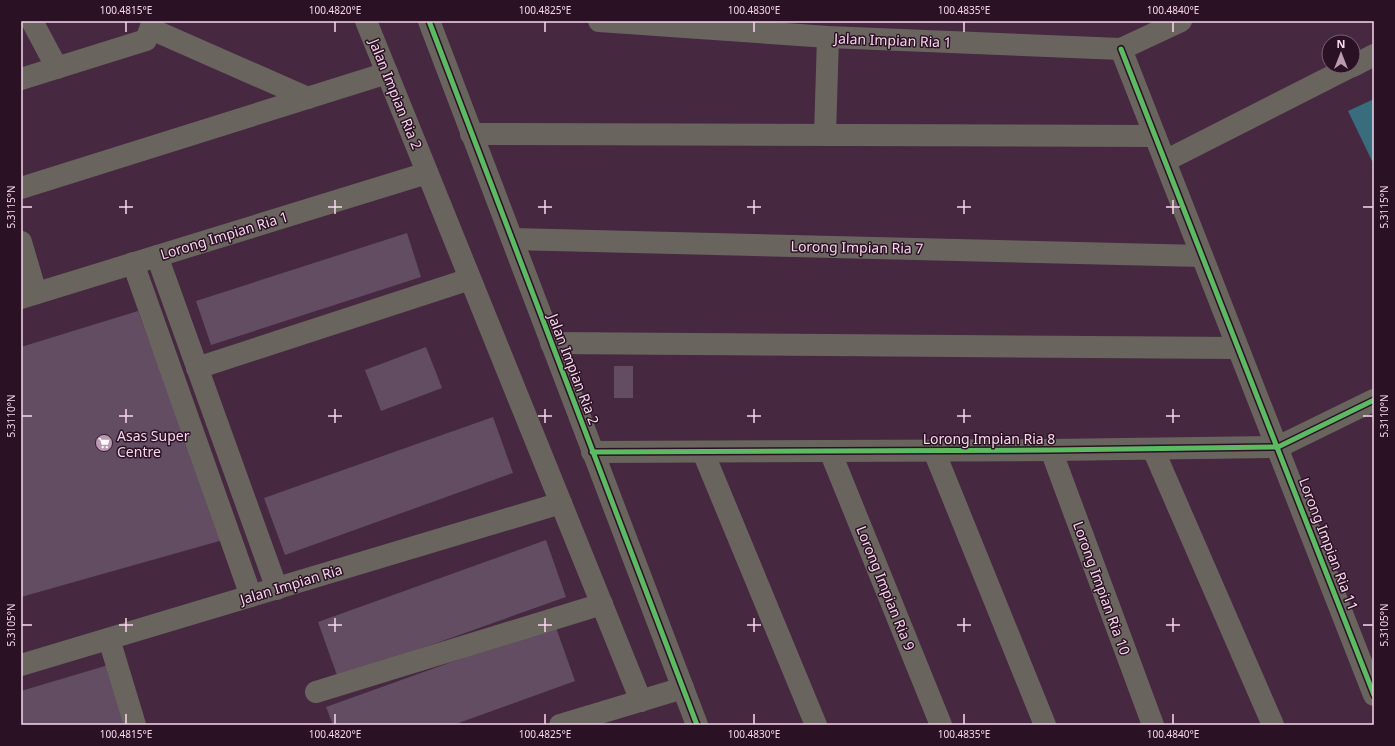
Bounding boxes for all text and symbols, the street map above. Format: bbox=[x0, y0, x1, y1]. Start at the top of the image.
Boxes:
text: 100.4815°E bbox=[100, 3, 152, 17]
text: 100.4820°E bbox=[309, 3, 361, 17]
text: 100.4825°E bbox=[519, 3, 571, 17]
text: 100.4830°E bbox=[728, 3, 780, 17]
text: 100.4835°E bbox=[938, 3, 990, 17]
text: 100.4840°E bbox=[1147, 3, 1199, 17]
street label: Jalan Impian Ria 1 bbox=[832, 28, 952, 52]
street label: Jalan Impian Ria 2 bbox=[364, 34, 427, 152]
north arrow bbox=[1321, 34, 1361, 74]
text: N bbox=[1337, 36, 1345, 51]
text: 5.3115°N bbox=[4, 185, 18, 229]
text: 5.3115°N bbox=[1377, 185, 1391, 229]
street label: Lorong Impian Ria 1 bbox=[158, 207, 290, 263]
street label: Lorong Impian Ria 7 bbox=[790, 236, 924, 258]
street label: Jalan Impian Ria 2 bbox=[543, 309, 604, 427]
text: 5.3110°N bbox=[4, 394, 18, 438]
text: 5.3110°N bbox=[1377, 394, 1391, 438]
place label: Asas Super Centre bbox=[117, 426, 190, 461]
street label: Lorong Impian Ria 8 bbox=[923, 429, 1055, 448]
supermarket icon: Asas Super Centre bbox=[94, 433, 114, 453]
street label: Lorong Impian Ria 11 bbox=[1295, 475, 1363, 613]
street label: Lorong Impian Ria 10 bbox=[1069, 519, 1135, 657]
street label: Lorong Impian Ria 9 bbox=[852, 523, 920, 653]
street label: Jalan Impian Ria bbox=[236, 559, 344, 609]
text: 5.3105°N bbox=[4, 603, 18, 647]
text: 5.3105°N bbox=[1377, 603, 1391, 647]
text: 100.4815°E bbox=[100, 727, 152, 741]
text: 100.4820°E bbox=[309, 727, 361, 741]
text: 100.4825°E bbox=[519, 727, 571, 741]
text: 100.4830°E bbox=[728, 727, 780, 741]
text: 100.4835°E bbox=[938, 727, 990, 741]
text: 100.4840°E bbox=[1147, 727, 1199, 741]

